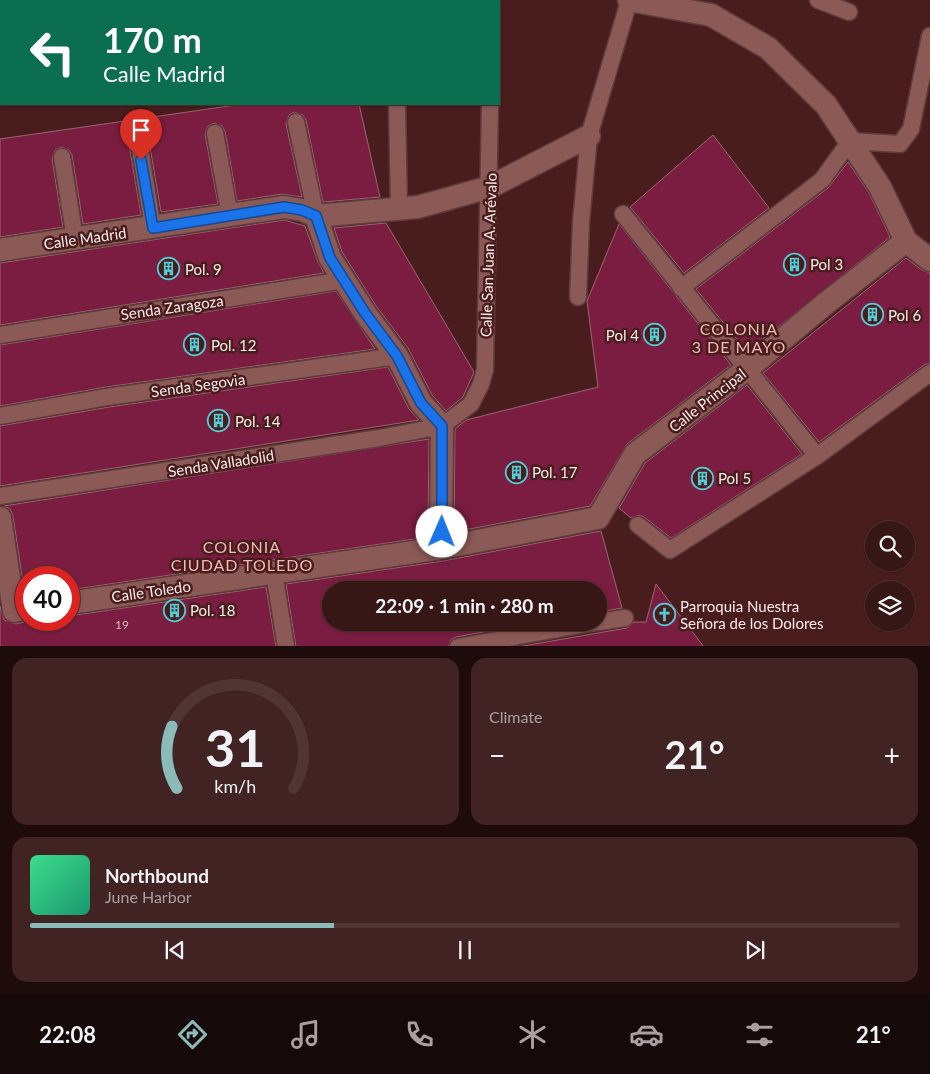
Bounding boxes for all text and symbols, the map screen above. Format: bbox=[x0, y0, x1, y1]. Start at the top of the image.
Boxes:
text: 170 m bbox=[103, 18, 202, 60]
icon: left bbox=[20, 20, 85, 85]
text: Calle Madrid bbox=[103, 60, 225, 87]
pin bbox=[120, 109, 162, 160]
icon: arrive bbox=[127, 116, 155, 144]
street label: Calle San Juan A. Arévalo bbox=[476, 173, 500, 337]
street label: Calle Madrid bbox=[42, 223, 128, 253]
building icon: Pol 3 bbox=[782, 252, 806, 276]
place label: Pol 3 bbox=[810, 255, 843, 273]
building icon: Pol. 9 bbox=[157, 257, 181, 281]
place label: Pol. 9 bbox=[185, 260, 222, 278]
street label: Senda Zaragoza bbox=[119, 291, 225, 323]
building icon: Pol 6 bbox=[860, 303, 884, 327]
place label: Pol 6 bbox=[888, 306, 921, 324]
district label: COLONIA 3 DE MAYO bbox=[692, 319, 786, 356]
building icon: Pol 4 bbox=[643, 323, 667, 347]
place label: Pol 4 bbox=[606, 326, 639, 344]
building icon: Pol. 12 bbox=[183, 333, 207, 357]
place label: Pol. 12 bbox=[211, 336, 256, 354]
street label: Calle Principal bbox=[665, 364, 749, 436]
street label: Senda Segovia bbox=[150, 369, 246, 401]
building icon: Pol. 14 bbox=[207, 409, 231, 433]
place label: Pol. 14 bbox=[235, 412, 281, 430]
street label: Senda Valladolid bbox=[167, 446, 275, 480]
building icon: Pol. 17 bbox=[504, 460, 528, 484]
place label: Pol. 17 bbox=[532, 463, 578, 481]
building icon: Pol 5 bbox=[690, 466, 714, 490]
place label: Pol 5 bbox=[718, 469, 751, 487]
position arrow bbox=[415, 505, 467, 557]
map controls bbox=[865, 521, 915, 631]
button: search bbox=[865, 521, 915, 571]
district label: COLONIA CIUDAD TOLEDO bbox=[171, 537, 313, 574]
speed limit sign: 40 bbox=[15, 566, 80, 631]
street label: Calle Toledo bbox=[110, 577, 192, 605]
button: layers bbox=[865, 581, 915, 631]
text: 22:09 · 1 min · 280 m bbox=[375, 594, 554, 617]
place label: Parroquia Nuestra Señora de los Dolores bbox=[680, 597, 823, 632]
building icon: Pol. 18 bbox=[162, 598, 186, 622]
place label: Pol. 18 bbox=[190, 601, 235, 619]
church icon: Parroquia Nuestra Señora de los Dolores bbox=[652, 603, 676, 627]
house number: 19 bbox=[115, 617, 129, 632]
text: Climate bbox=[489, 707, 542, 726]
text: 31 bbox=[205, 716, 266, 778]
text: 21° bbox=[665, 731, 724, 777]
text: − bbox=[489, 738, 505, 772]
text: + bbox=[884, 738, 900, 772]
text: km/h bbox=[215, 775, 256, 797]
text: Northbound bbox=[105, 864, 209, 887]
text: June Harbor bbox=[105, 887, 192, 906]
icon: previous bbox=[161, 936, 189, 964]
icon: pause bbox=[451, 936, 479, 964]
icon: next bbox=[741, 936, 769, 964]
icon: directions bbox=[175, 1017, 210, 1052]
icon: music bbox=[288, 1017, 323, 1052]
icon: phone bbox=[402, 1017, 437, 1052]
icon: climate bbox=[515, 1017, 550, 1052]
icon: car bbox=[629, 1017, 664, 1052]
icon: filters bbox=[742, 1017, 777, 1052]
text: 22:08 bbox=[39, 1021, 96, 1048]
text: 21° bbox=[856, 1021, 891, 1048]

